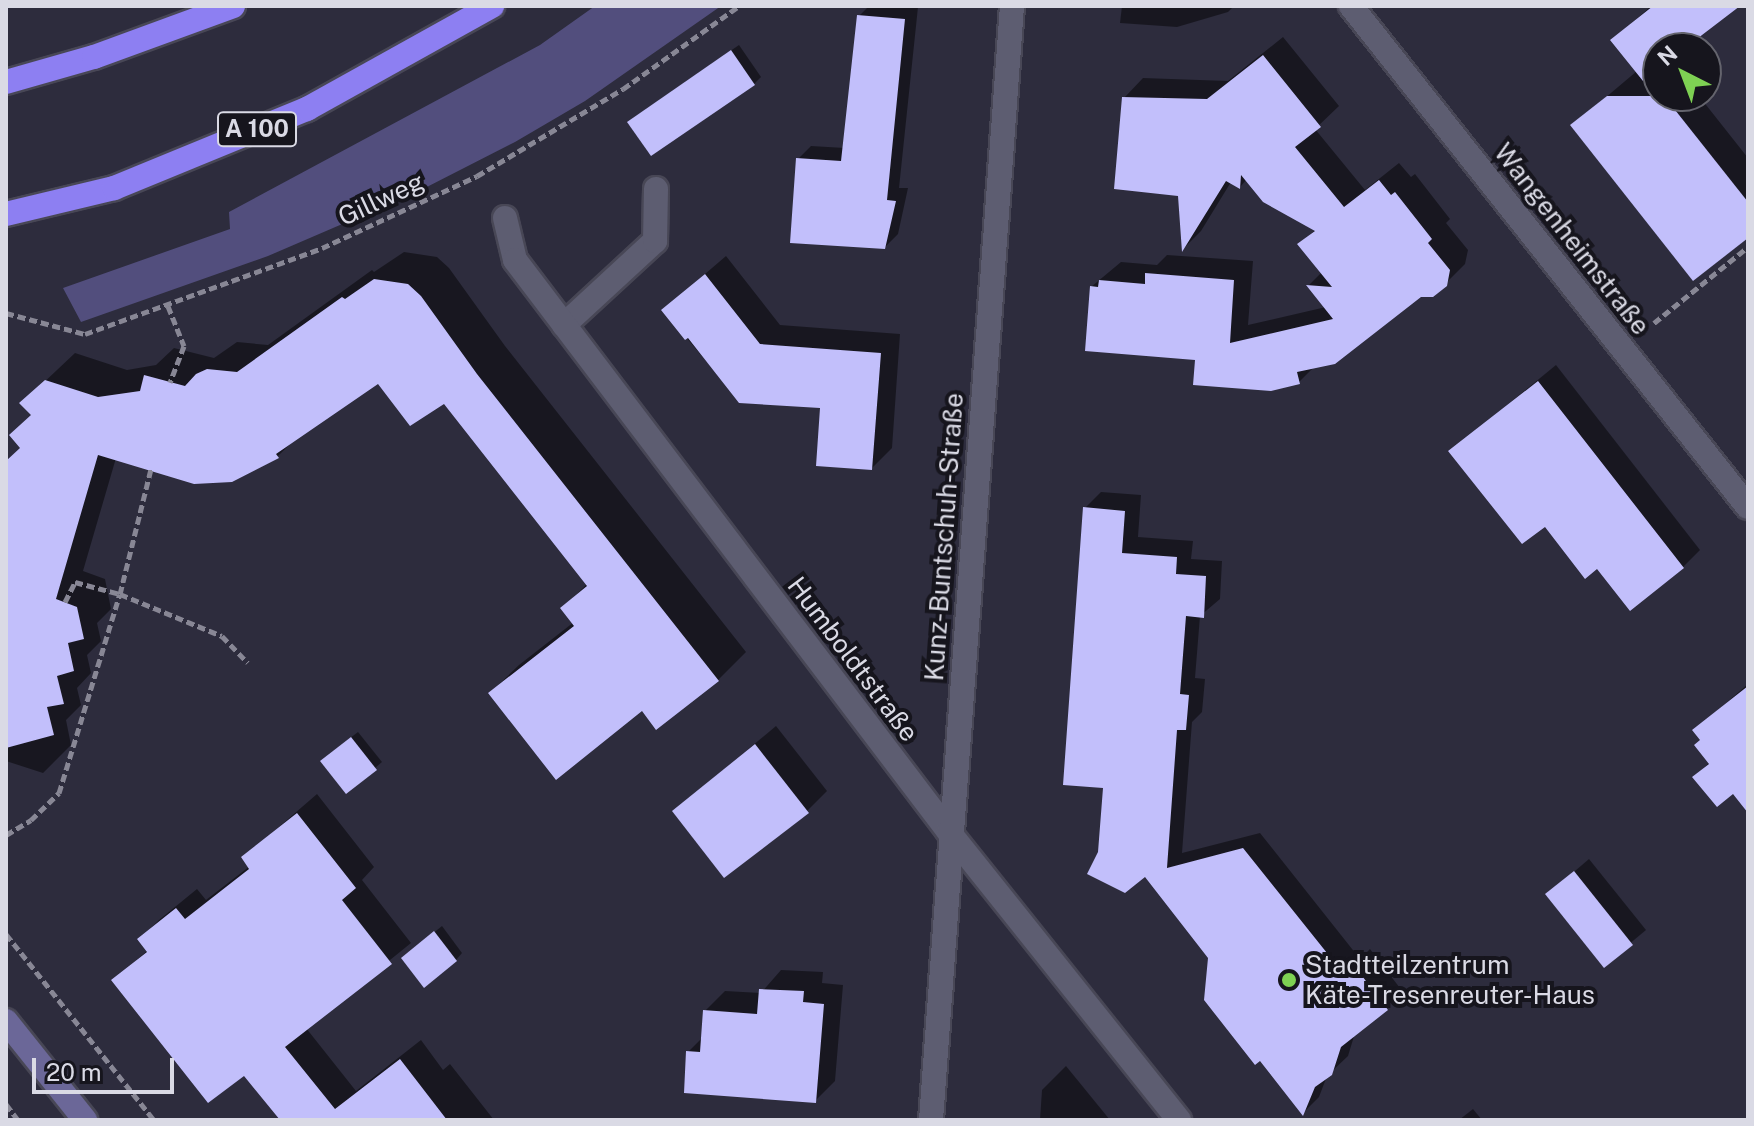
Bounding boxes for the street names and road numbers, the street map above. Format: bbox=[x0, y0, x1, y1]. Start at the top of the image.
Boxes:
road number: A 100 bbox=[217, 109, 297, 149]
street label: Wangenheimstraße bbox=[1488, 137, 1656, 341]
street label: Gillweg bbox=[333, 166, 429, 232]
street label: Kunz-Buntschuh-Straße bbox=[918, 392, 970, 682]
street label: Humboldtstraße bbox=[781, 571, 925, 747]

